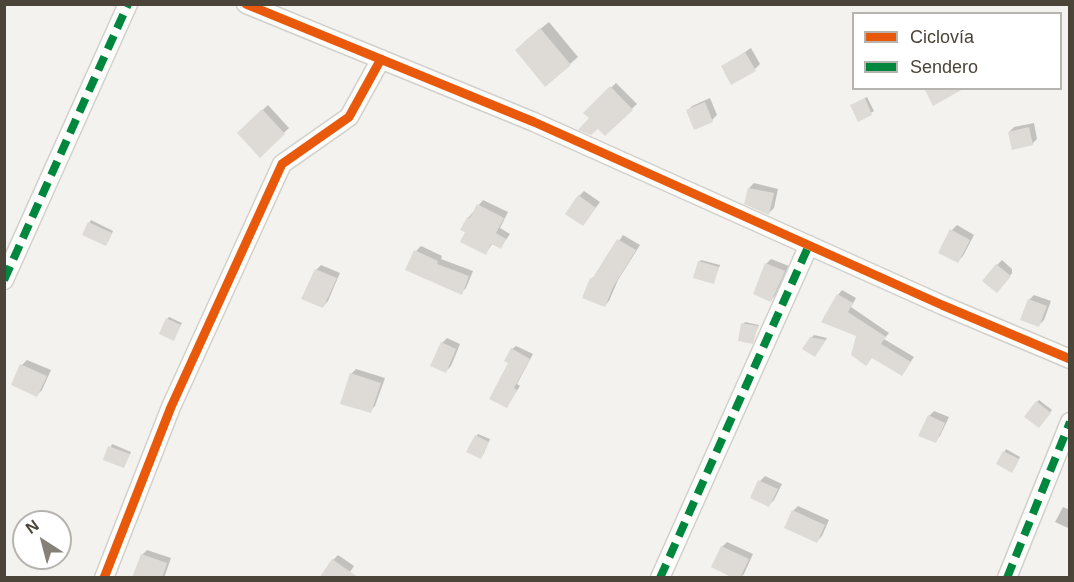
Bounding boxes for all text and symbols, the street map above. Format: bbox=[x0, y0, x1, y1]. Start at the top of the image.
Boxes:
legend bbox=[852, 12, 1062, 90]
text: Ciclovía bbox=[910, 27, 974, 47]
text: Sendero bbox=[910, 57, 978, 77]
north arrow bbox=[12, 510, 72, 570]
text: N bbox=[23, 516, 42, 537]

